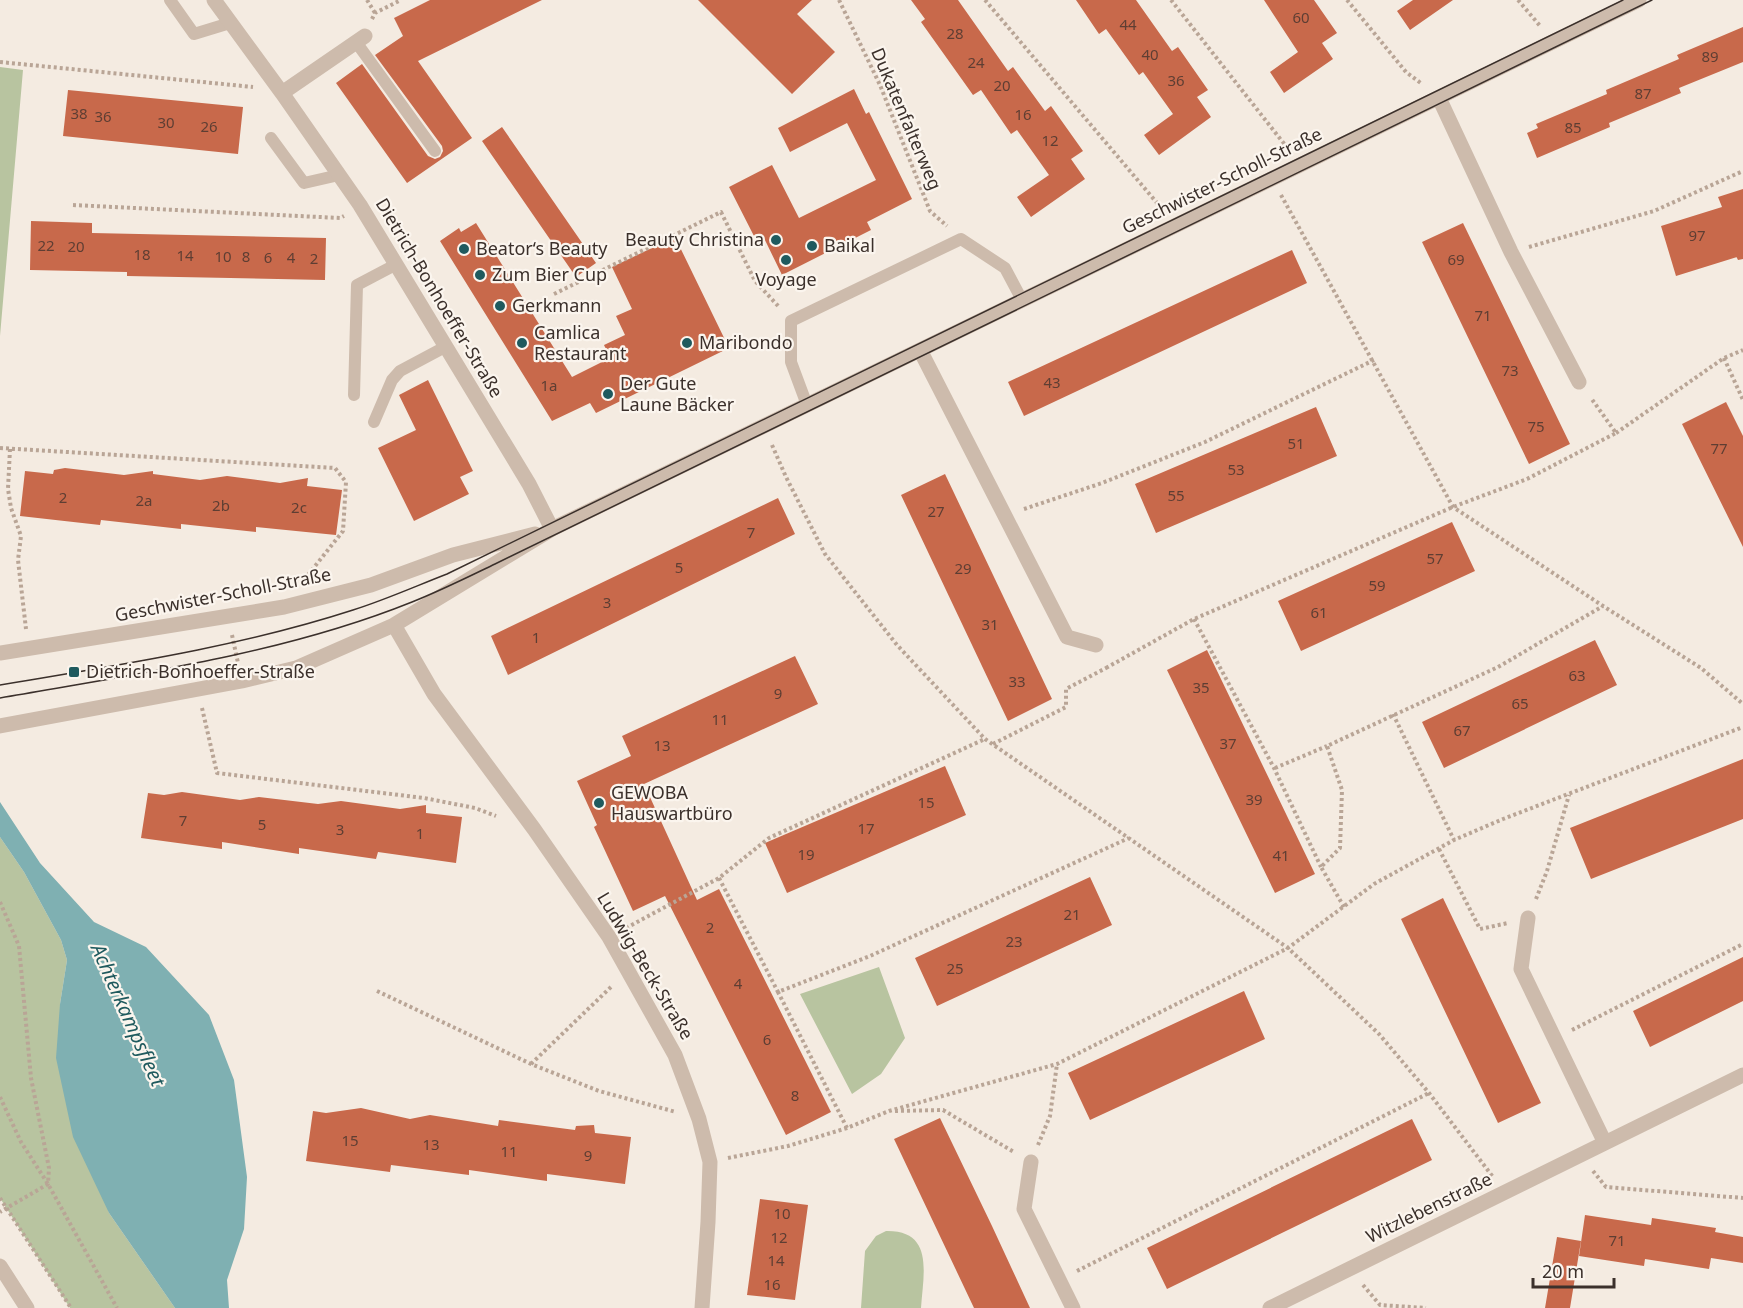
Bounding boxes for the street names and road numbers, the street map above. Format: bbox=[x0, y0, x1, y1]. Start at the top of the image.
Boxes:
street label: Dukatenfalterweg bbox=[866, 44, 948, 193]
street label: Geschwister-Scholl-Straße bbox=[1118, 121, 1326, 239]
street label: Dietrich-Bonhoeffer-Straße bbox=[371, 193, 509, 402]
street label: Geschwister-Scholl-Straße bbox=[113, 561, 333, 627]
street label: Ludwig-Beck-Straße bbox=[592, 887, 699, 1044]
street label: Witzlebenstraße bbox=[1362, 1166, 1496, 1248]

